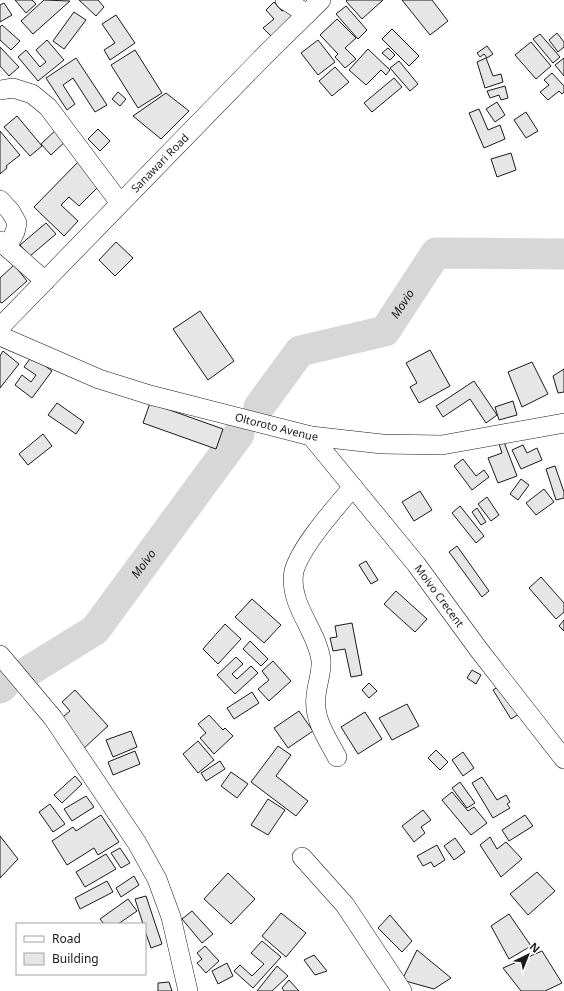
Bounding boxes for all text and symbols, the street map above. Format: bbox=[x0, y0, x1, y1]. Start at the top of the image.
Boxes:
street label: Sanawari Road bbox=[127, 130, 192, 195]
water label: Movio bbox=[386, 285, 418, 322]
street label: Oltoroto Avenue bbox=[234, 409, 319, 444]
water label: Moivo bbox=[127, 545, 160, 582]
street label: Moivo Crecent bbox=[412, 561, 468, 630]
legend bbox=[16, 923, 146, 975]
text: Road bbox=[52, 930, 81, 947]
north arrow bbox=[508, 935, 548, 975]
text: N bbox=[527, 939, 544, 956]
text: Building bbox=[52, 950, 99, 967]

